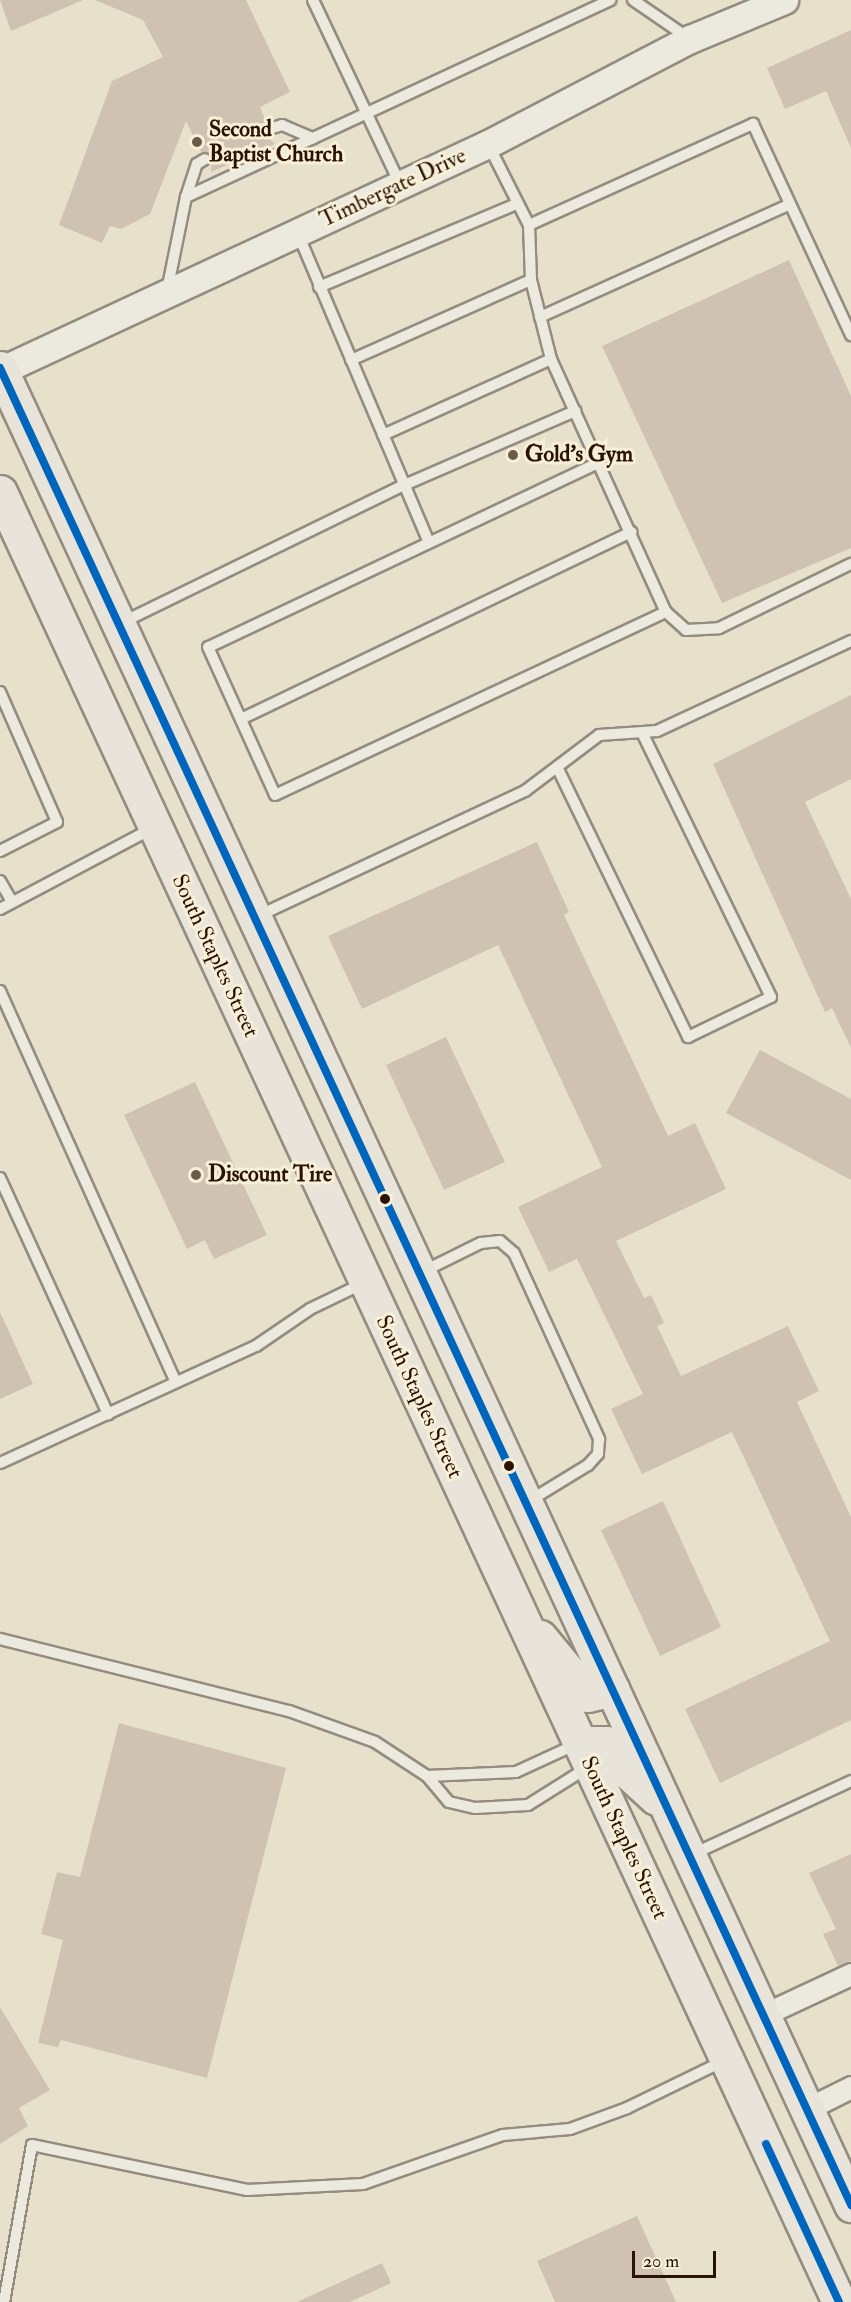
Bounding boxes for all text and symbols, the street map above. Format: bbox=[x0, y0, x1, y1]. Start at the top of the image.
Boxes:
place label: Second Baptist Church bbox=[209, 116, 343, 168]
marker: Second Baptist Church bbox=[190, 135, 204, 149]
street label: Timbergate Drive bbox=[316, 143, 470, 233]
place label: Gold's Gym bbox=[525, 442, 633, 468]
marker: Gold's Gym bbox=[506, 448, 520, 462]
street label: South Staples Street bbox=[166, 870, 264, 1042]
place label: Discount Tire bbox=[208, 1162, 332, 1188]
marker: Discount Tire bbox=[189, 1168, 203, 1182]
unlabelled marker bbox=[379, 1193, 391, 1205]
street label: South Staples Street bbox=[370, 1311, 468, 1483]
unlabelled marker bbox=[503, 1460, 515, 1472]
street label: South Staples Street bbox=[575, 1752, 673, 1924]
scale bar bbox=[635, 2239, 719, 2277]
text: 20 m bbox=[643, 2250, 679, 2273]

